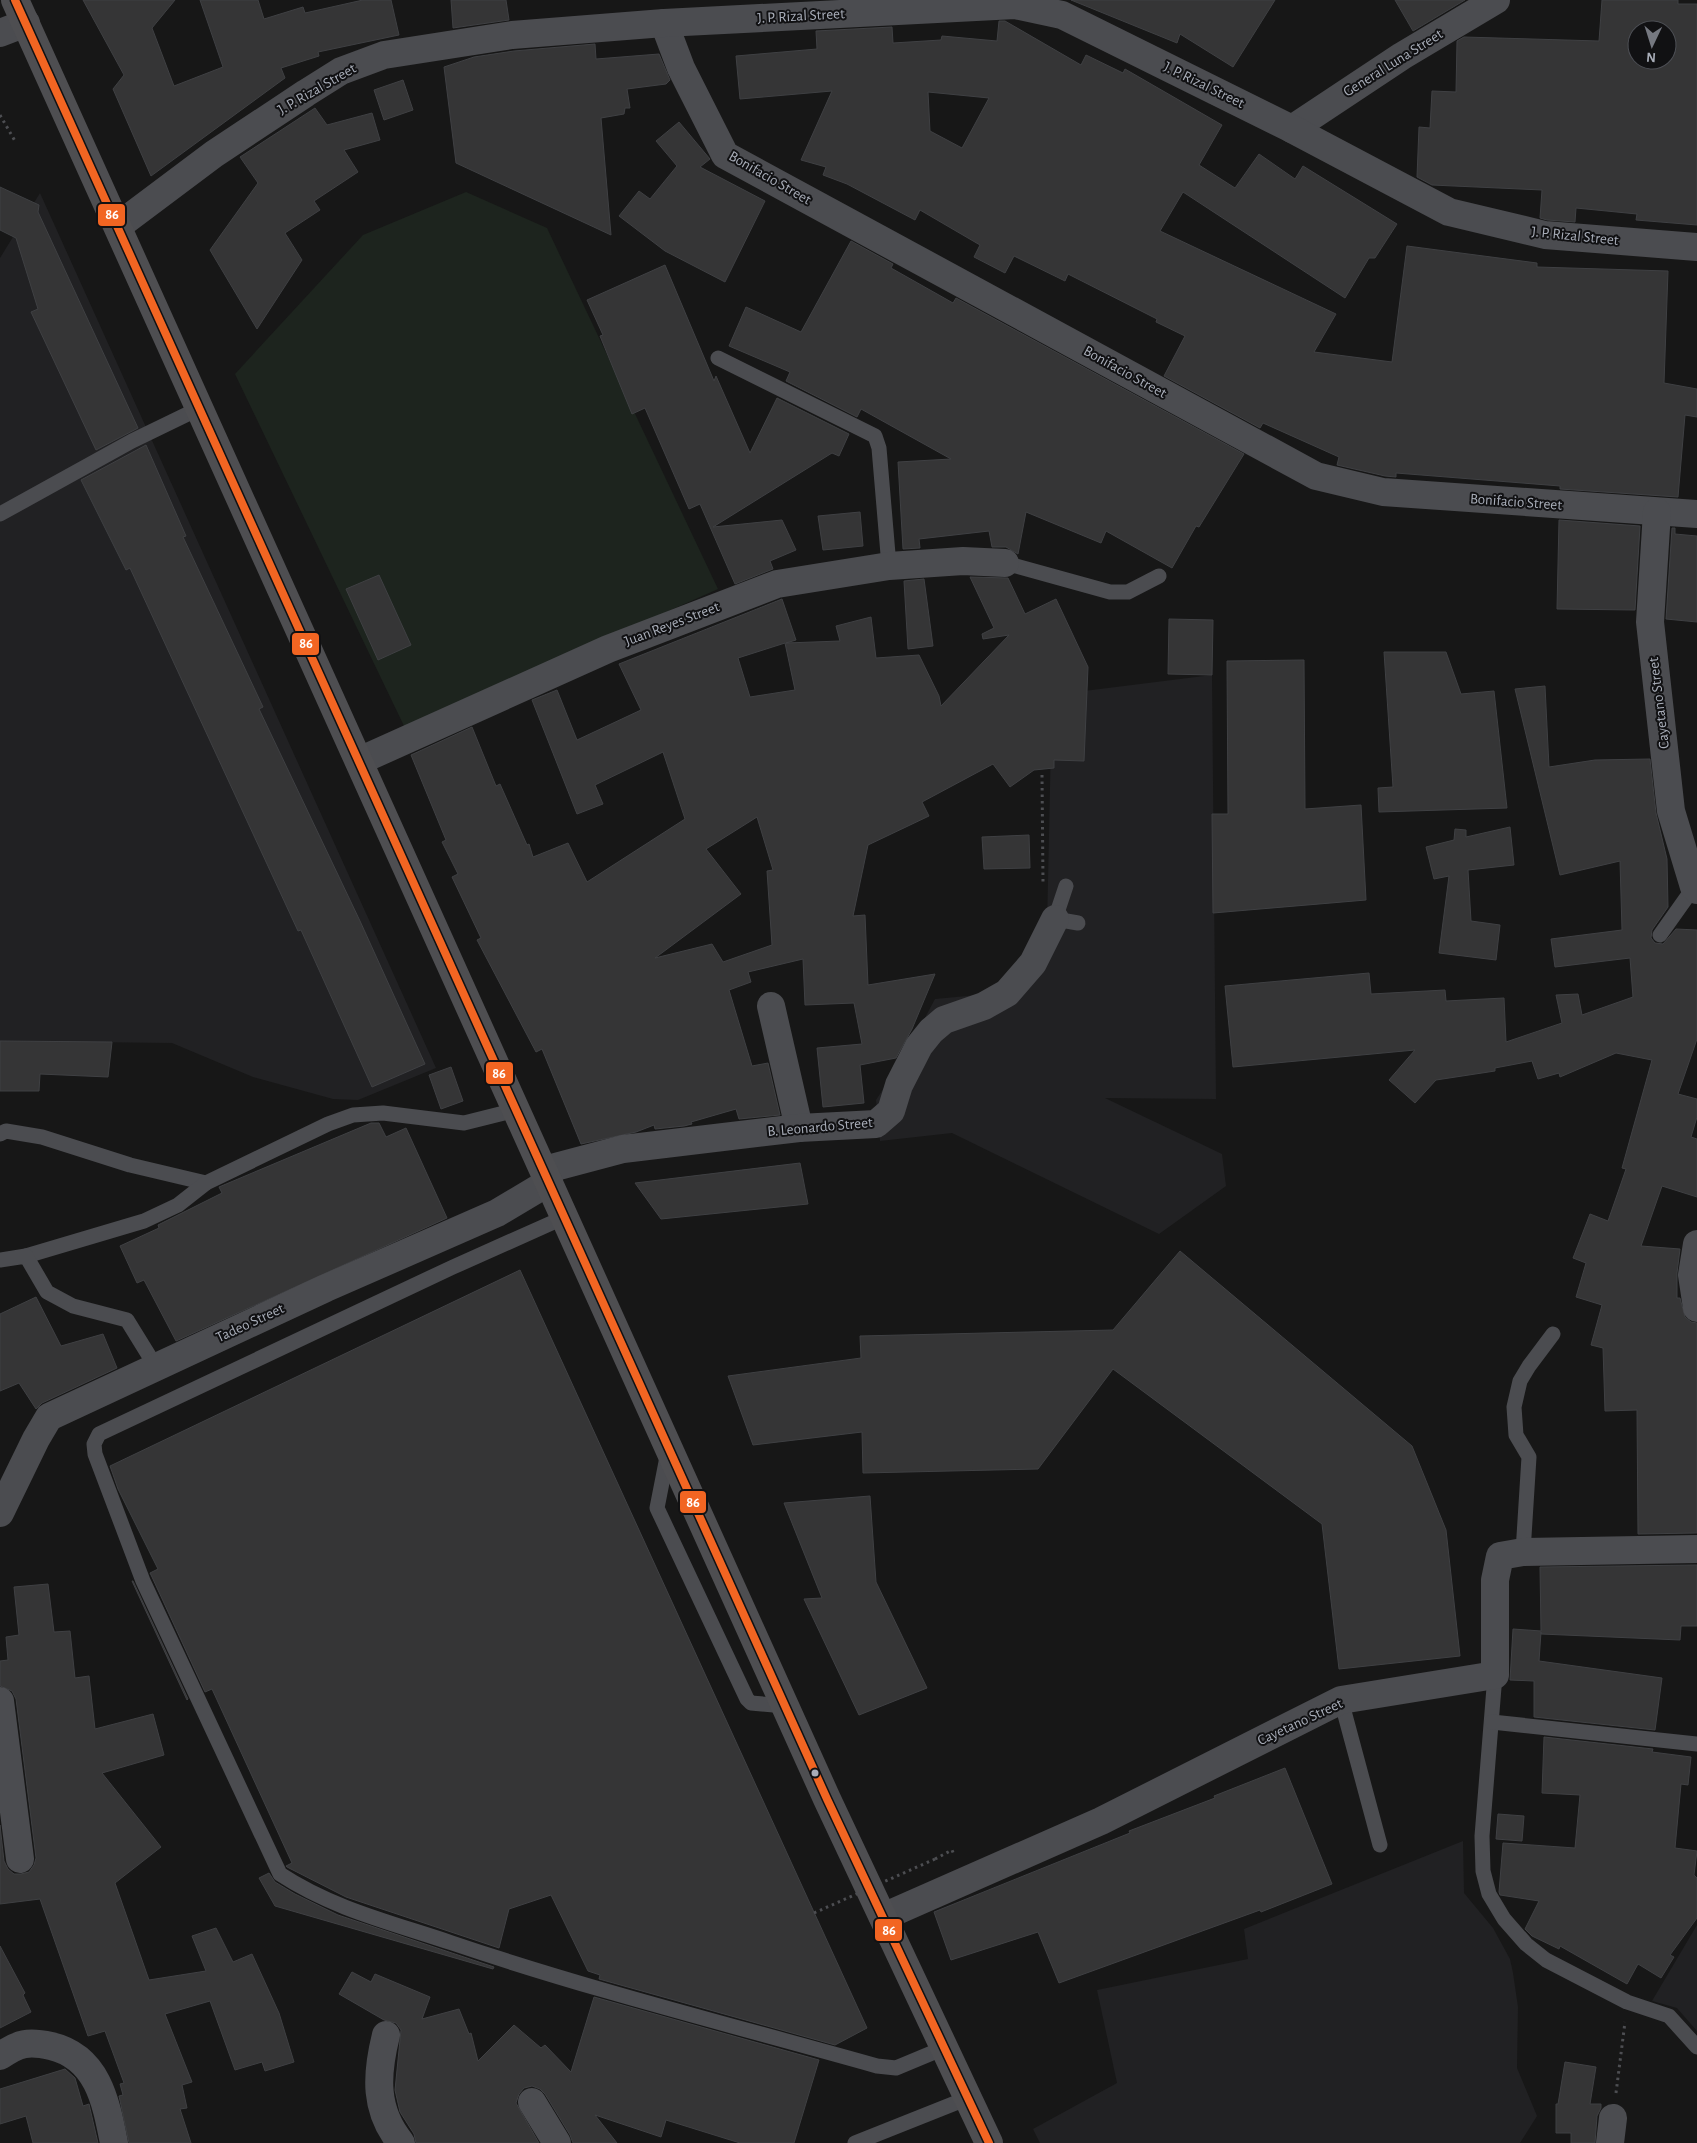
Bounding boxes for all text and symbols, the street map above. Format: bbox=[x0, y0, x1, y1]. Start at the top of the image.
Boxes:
street label: J. P. Rizal Street bbox=[757, 6, 845, 26]
north arrow bbox=[1627, 20, 1677, 70]
street label: General Luna Street bbox=[1341, 26, 1446, 100]
text: N bbox=[1646, 50, 1657, 64]
street label: J. P. Rizal Street bbox=[1161, 59, 1247, 111]
street label: J. P. Rizal Street bbox=[275, 60, 359, 117]
street label: Bonifacio Street bbox=[726, 148, 814, 208]
line badge: 86 bbox=[97, 203, 126, 227]
text: 86 bbox=[105, 208, 119, 222]
street label: J. P. Rizal Street bbox=[1531, 224, 1620, 248]
street label: Bonifacio Street bbox=[1081, 343, 1169, 401]
street label: Bonifacio Street bbox=[1469, 491, 1563, 513]
street label: Juan Reyes Street bbox=[622, 599, 722, 649]
line badge: 86 bbox=[291, 632, 320, 656]
text: 86 bbox=[299, 637, 313, 651]
street label: Cayetano Street bbox=[1646, 656, 1672, 750]
line badge: 86 bbox=[485, 1061, 514, 1085]
text: 86 bbox=[492, 1067, 506, 1081]
street label: B. Leonardo Street bbox=[767, 1115, 874, 1139]
street label: Tadeo Street bbox=[214, 1301, 286, 1345]
line badge: 86 bbox=[679, 1490, 707, 1514]
text: 86 bbox=[686, 1496, 700, 1510]
street label: Cayetano Street bbox=[1255, 1696, 1345, 1748]
unlabelled marker bbox=[810, 1768, 820, 1778]
line badge: 86 bbox=[874, 1918, 903, 1942]
text: 86 bbox=[882, 1924, 896, 1938]

